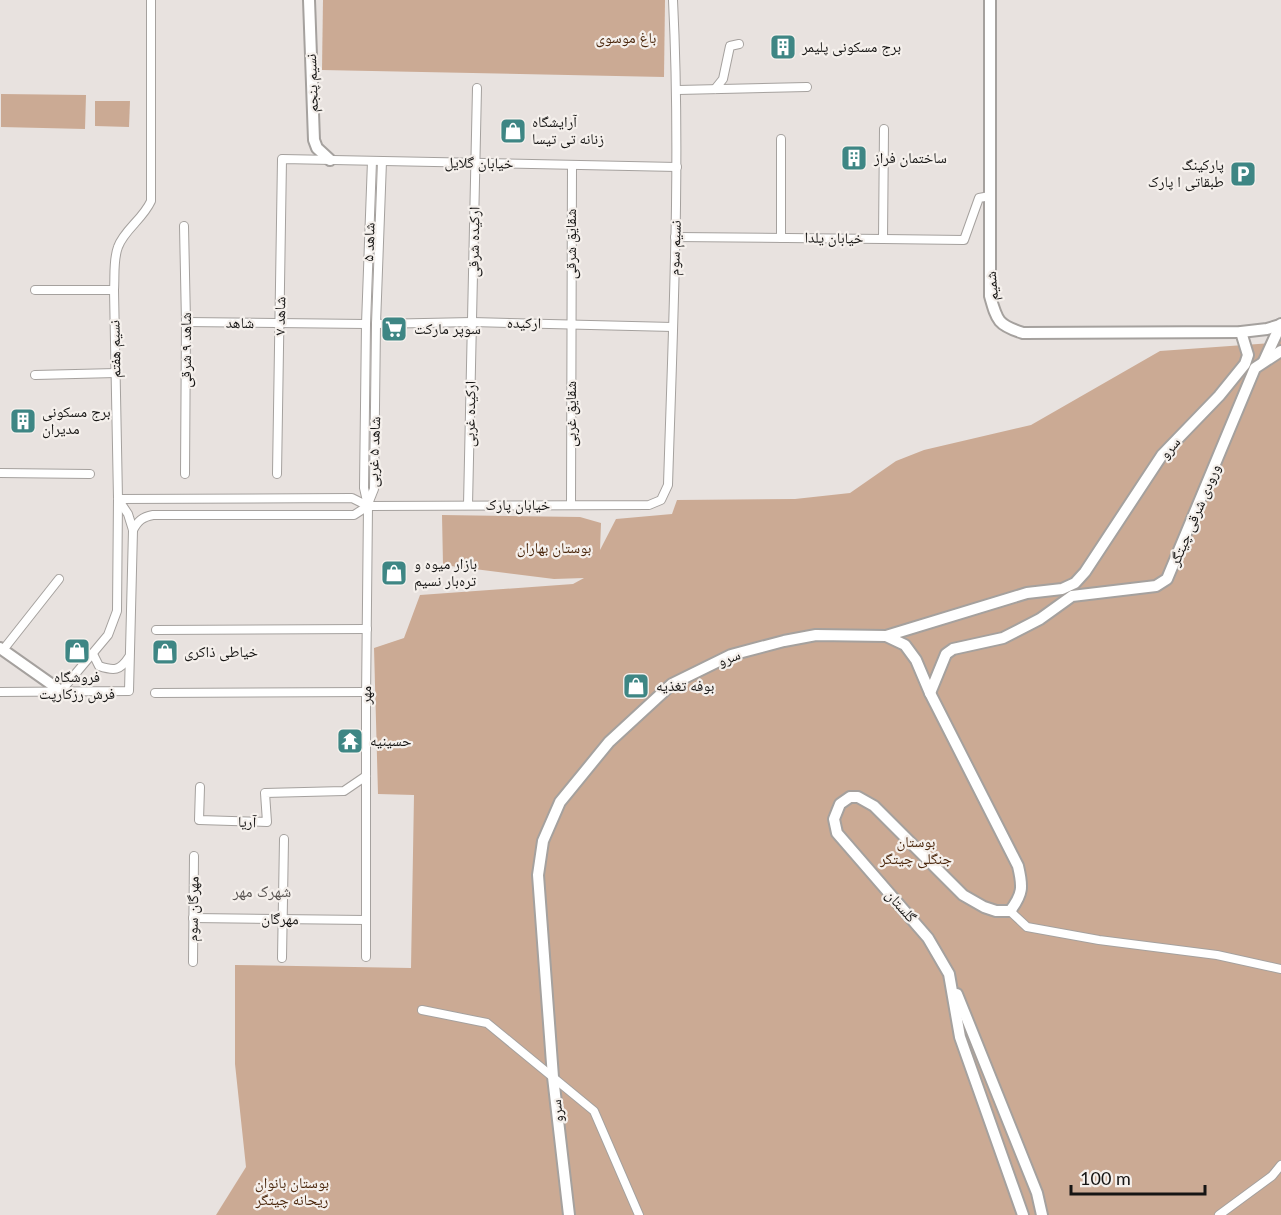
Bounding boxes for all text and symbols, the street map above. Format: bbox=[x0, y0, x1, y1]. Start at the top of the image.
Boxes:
park label: باغ موسوی bbox=[596, 28, 656, 48]
building icon: برج مسکونی پلیمر bbox=[768, 32, 798, 62]
place label: برج مسکونی پلیمر bbox=[801, 37, 901, 57]
street label: نسیم پنجم bbox=[301, 53, 323, 113]
place label: آرایشگاه زنانه تی تیسا bbox=[532, 112, 604, 149]
shop icon: آرایشگاه زنانه تی تیسا bbox=[498, 116, 528, 146]
building icon: ساختمان فراز bbox=[839, 143, 869, 173]
place label: ساختمان فراز bbox=[873, 148, 947, 168]
street label: خیابان گلایل bbox=[444, 152, 514, 174]
place label: پارکینگ طبقاتی ا پارک bbox=[1148, 155, 1224, 192]
parking icon: پارکینگ طبقاتی ا پارک bbox=[1228, 159, 1258, 189]
street label: ارکیده شرقی bbox=[463, 207, 485, 277]
street label: شقایق شرقی bbox=[561, 209, 581, 279]
street label: نسیم سوم bbox=[664, 220, 686, 276]
street label: شاهد ۵ bbox=[358, 222, 378, 262]
street label: خیابان یلدا bbox=[804, 227, 864, 249]
street label: شمیم bbox=[981, 270, 1003, 302]
street label: شاهد ۷ bbox=[270, 296, 288, 336]
street label: شاهد ۹ شرقی bbox=[176, 312, 196, 388]
street label: شاهد bbox=[226, 313, 254, 331]
street label: ارکیده bbox=[507, 313, 541, 332]
supermarket icon: سوپر مارکت bbox=[379, 314, 409, 344]
place label: سوپر مارکت bbox=[414, 319, 481, 338]
street label: نسیم هفتم bbox=[104, 320, 126, 378]
street label: ارکیده غربی bbox=[459, 381, 481, 447]
street label: شقایق غربی bbox=[561, 381, 581, 447]
place label: برج مسکونی مدیران bbox=[42, 402, 111, 439]
building icon: برج مسکونی مدیران bbox=[8, 406, 38, 436]
street label: شاهد ۵ غربی bbox=[363, 416, 385, 488]
street label: سرو bbox=[1155, 433, 1184, 463]
street label: ورودی شرقی چیتگر bbox=[1164, 461, 1225, 570]
street label: خیابان پارک bbox=[486, 495, 551, 515]
park label: بوستان بهاران bbox=[517, 538, 591, 558]
place label: بازار میوه و تره‌بار نسیم bbox=[414, 554, 477, 591]
shop icon: بازار میوه و تره‌بار نسیم bbox=[379, 558, 409, 588]
shop icon: فروشگاه فرش رزکارپت bbox=[62, 636, 92, 666]
shop icon: خیاطی ذاکری bbox=[150, 637, 180, 667]
place label: خیاطی ذاکری bbox=[184, 642, 259, 662]
street label: سرو bbox=[715, 645, 743, 671]
place label: فروشگاه فرش رزکارپت bbox=[39, 667, 115, 704]
shop icon: بوفه تغذیه bbox=[621, 671, 651, 701]
place label: بوفه تغذیه bbox=[656, 676, 714, 695]
street label: مهر bbox=[356, 685, 375, 705]
temple icon: حسینیه bbox=[335, 726, 365, 756]
place label: حسینیه bbox=[370, 731, 412, 749]
street label: آریا bbox=[238, 812, 258, 831]
park label: بوستان جنگلی چیتگر bbox=[879, 832, 952, 869]
street label: مهرگان سوم bbox=[182, 876, 204, 942]
district label: شهرک مهر bbox=[232, 881, 291, 901]
street label: گلستان bbox=[881, 885, 921, 927]
street label: مهرگان bbox=[261, 909, 299, 929]
street label: سرو bbox=[546, 1099, 567, 1123]
scale bar bbox=[1071, 1158, 1204, 1196]
text: 100 m bbox=[1080, 1167, 1131, 1189]
park label: بوستان بانوان ریحانه چیتگر bbox=[255, 1173, 329, 1209]

